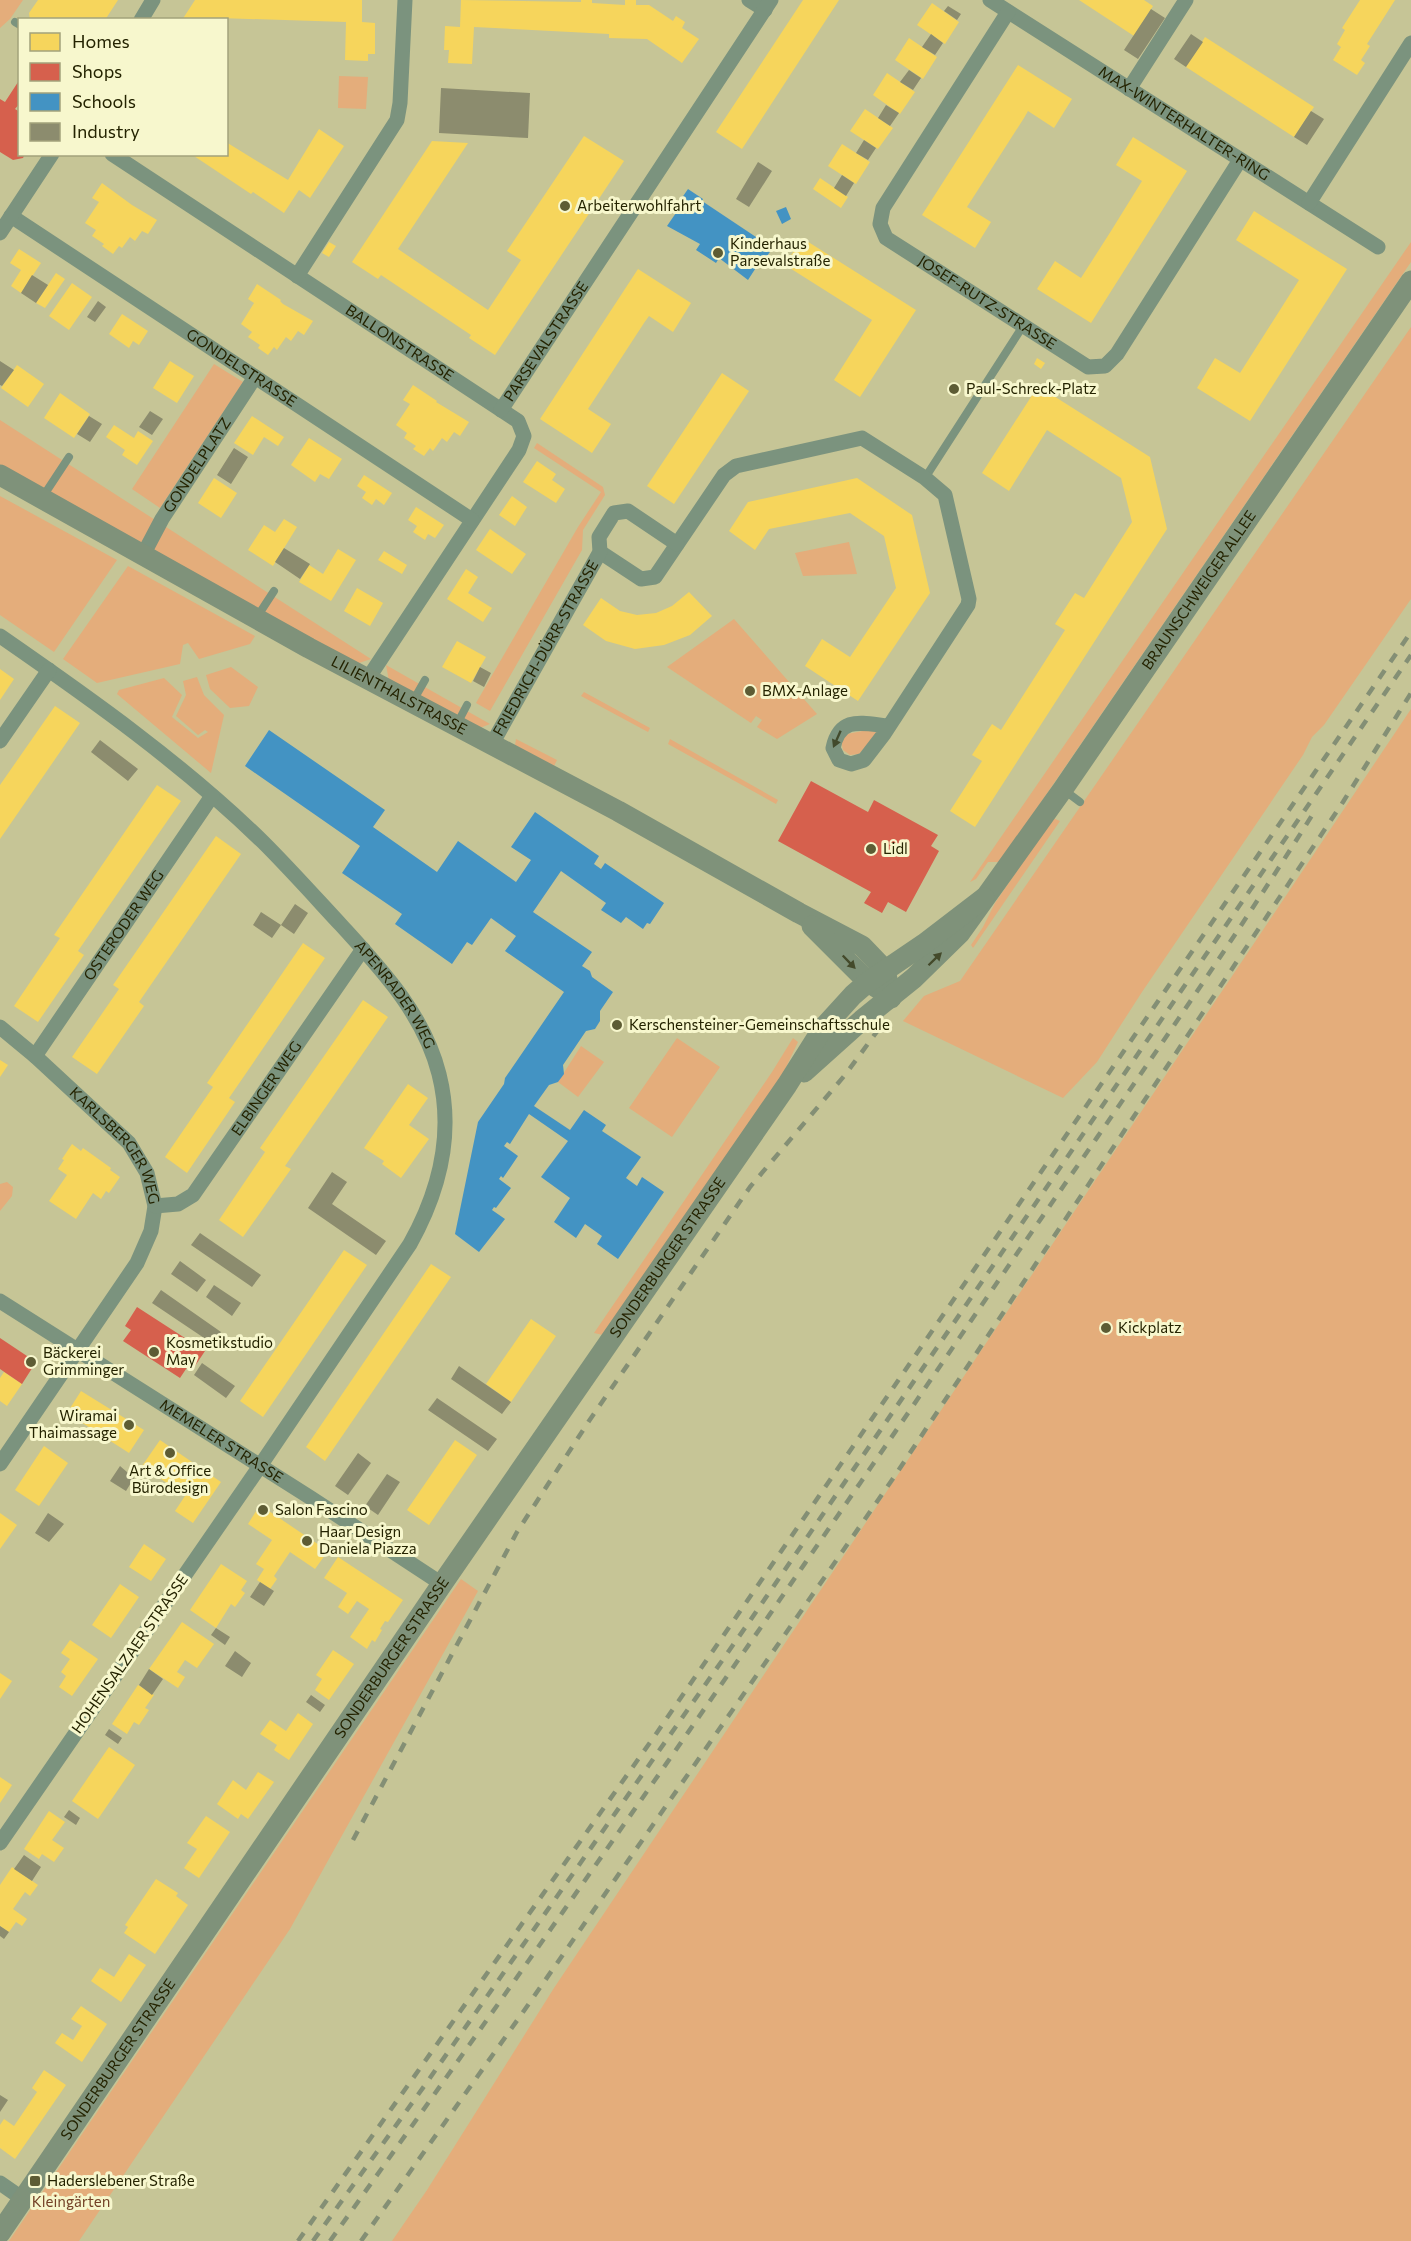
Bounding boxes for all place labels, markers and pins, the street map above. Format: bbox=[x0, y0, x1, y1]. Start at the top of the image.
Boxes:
place label: Arbeiterwohlfahrt bbox=[577, 196, 701, 214]
marker: Arbeiterwohlfahrt bbox=[558, 199, 572, 213]
place label: Kinderhaus Parsevalstraße bbox=[730, 234, 830, 269]
marker: Kinderhaus Parsevalstraße bbox=[711, 246, 725, 260]
place label: Paul-Schreck-Platz bbox=[966, 379, 1097, 397]
marker: Paul-Schreck-Platz bbox=[947, 382, 961, 396]
place label: BMX-Anlage bbox=[762, 681, 848, 699]
marker: BMX-Anlage bbox=[743, 684, 757, 698]
place label: Lidl bbox=[883, 839, 908, 857]
marker: Lidl bbox=[864, 842, 878, 856]
place label: Kerschensteiner-Gemeinschaftsschule bbox=[629, 1015, 890, 1033]
marker: Kerschensteiner-Gemeinschaftsschule bbox=[610, 1018, 624, 1032]
place label: Kickplatz bbox=[1118, 1318, 1182, 1336]
marker: Kickplatz bbox=[1099, 1321, 1113, 1335]
place label: Kosmetikstudio May bbox=[166, 1333, 273, 1368]
place label: Bäckerei Grimminger bbox=[43, 1343, 124, 1378]
marker: Kosmetikstudio May bbox=[147, 1345, 161, 1359]
marker: Bäckerei Grimminger bbox=[24, 1355, 38, 1369]
place label: Wiramai Thaimassage bbox=[29, 1406, 117, 1441]
marker: Wiramai Thaimassage bbox=[122, 1418, 136, 1432]
marker: Art & Office Bürodesign bbox=[163, 1446, 177, 1460]
place label: Art & Office Bürodesign bbox=[129, 1461, 211, 1496]
place label: Salon Fascino bbox=[275, 1500, 368, 1518]
marker: Salon Fascino bbox=[256, 1503, 270, 1517]
place label: Haar Design Daniela Piazza bbox=[319, 1522, 417, 1557]
marker: Haar Design Daniela Piazza bbox=[300, 1534, 314, 1548]
place label: Haderslebener Straße bbox=[47, 2171, 195, 2189]
marker: Haderslebener Straße bbox=[28, 2174, 42, 2188]

